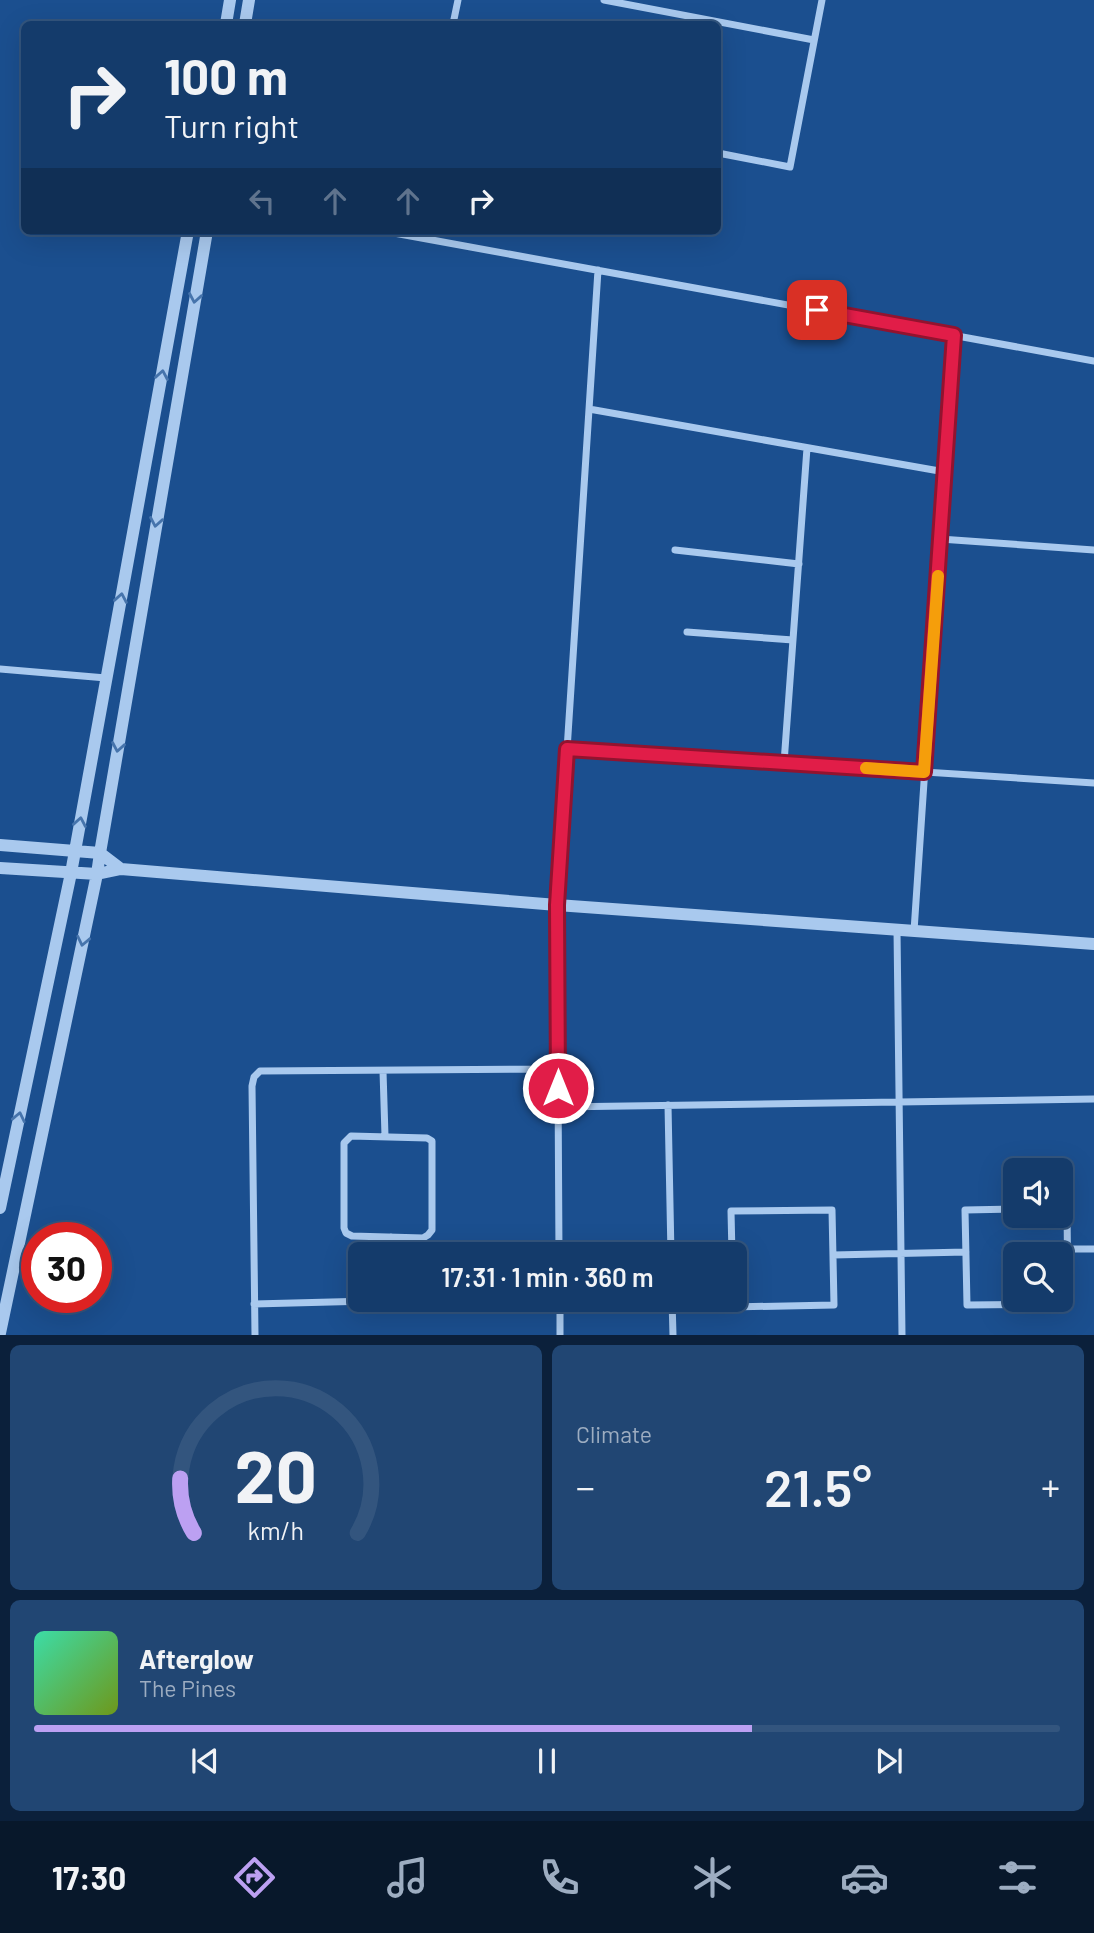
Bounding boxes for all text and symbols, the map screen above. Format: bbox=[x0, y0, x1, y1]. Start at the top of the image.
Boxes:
text: 100 m bbox=[164, 46, 288, 105]
icon: right bbox=[49, 49, 140, 140]
text: Turn right bbox=[164, 106, 299, 144]
icon: left bbox=[243, 182, 281, 220]
icon: ahead bbox=[316, 182, 354, 220]
icon: ahead bbox=[389, 182, 427, 220]
icon: right bbox=[462, 182, 500, 220]
pin bbox=[787, 280, 847, 340]
icon: arrive bbox=[798, 291, 836, 329]
one-way arrow bbox=[188, 292, 203, 304]
one-way arrow bbox=[154, 369, 169, 381]
one-way arrow bbox=[149, 516, 164, 528]
one-way arrow bbox=[113, 592, 128, 604]
one-way arrow bbox=[111, 741, 126, 753]
one-way arrow bbox=[72, 816, 87, 828]
one-way arrow bbox=[77, 935, 92, 947]
position arrow bbox=[521, 1051, 595, 1125]
one-way arrow bbox=[11, 1111, 26, 1123]
map controls bbox=[1003, 1158, 1073, 1312]
button: sound bbox=[1003, 1158, 1073, 1228]
speed limit sign: 30 bbox=[21, 1222, 112, 1313]
button: search bbox=[1003, 1242, 1073, 1312]
text: 17:31 · 1 min · 360 m bbox=[441, 1261, 654, 1292]
text: Climate bbox=[576, 1420, 652, 1448]
text: 20 bbox=[235, 1431, 317, 1519]
text: 21.5° bbox=[764, 1455, 872, 1517]
text: − bbox=[576, 1463, 595, 1509]
text: + bbox=[1041, 1463, 1060, 1509]
text: km/h bbox=[248, 1515, 304, 1545]
text: Afterglow bbox=[139, 1643, 254, 1674]
text: The Pines bbox=[139, 1674, 236, 1702]
icon: previous bbox=[186, 1742, 224, 1780]
icon: pause bbox=[528, 1742, 566, 1780]
icon: next bbox=[870, 1742, 908, 1780]
icon: directions bbox=[230, 1853, 279, 1902]
icon: music bbox=[383, 1853, 432, 1902]
icon: phone bbox=[535, 1853, 584, 1902]
icon: climate bbox=[688, 1853, 737, 1902]
icon: car bbox=[840, 1853, 889, 1902]
icon: filters bbox=[993, 1853, 1042, 1902]
text: 17:30 bbox=[52, 1858, 126, 1896]

